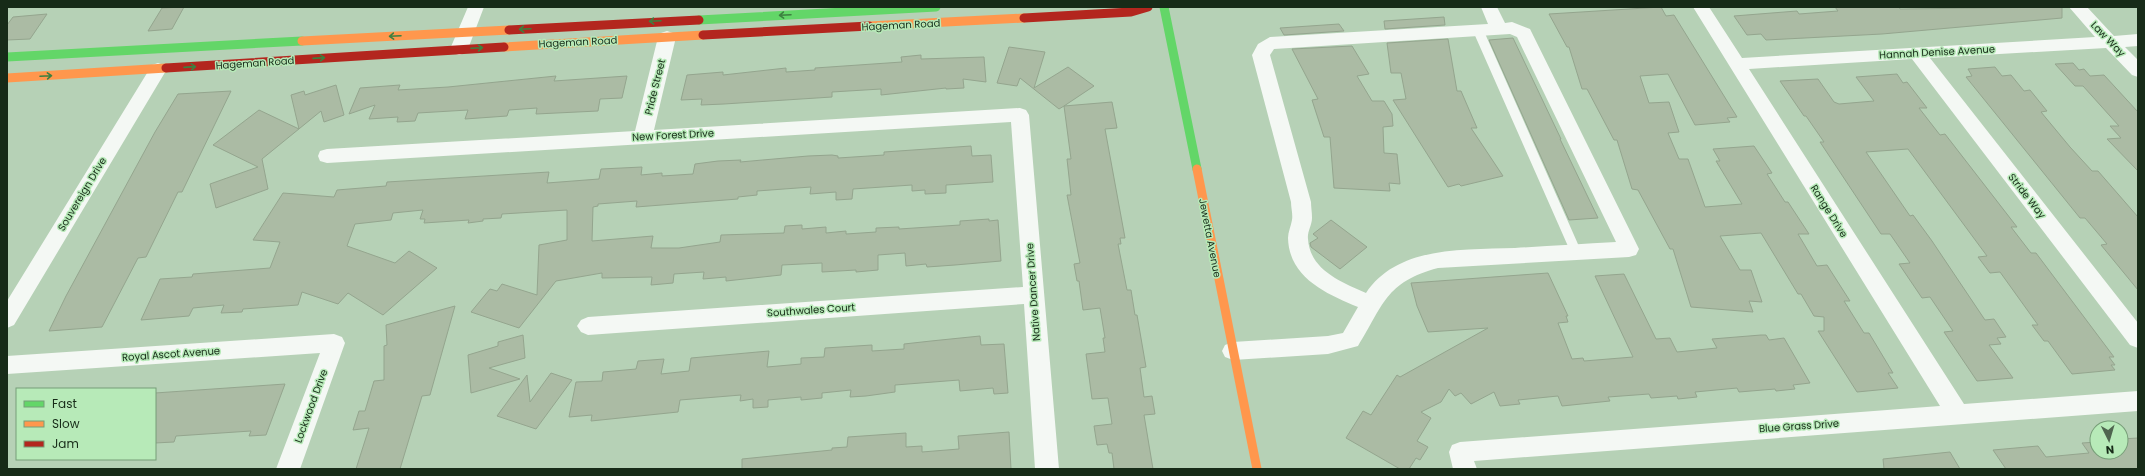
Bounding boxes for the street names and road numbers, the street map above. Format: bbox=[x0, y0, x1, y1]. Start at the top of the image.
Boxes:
street label: Hageman Road bbox=[861, 15, 941, 35]
street label: Law Way bbox=[2087, 18, 2129, 60]
street label: Hageman Road bbox=[538, 32, 618, 52]
street label: Hannah Denise Avenue bbox=[1879, 41, 1995, 63]
street label: Hageman Road bbox=[215, 53, 295, 73]
street label: Pride Street bbox=[641, 57, 669, 116]
street label: New Forest Drive bbox=[632, 125, 714, 145]
street label: Souvereign Drive bbox=[54, 154, 110, 234]
street label: Stride Way bbox=[2005, 170, 2050, 222]
street label: Range Drive bbox=[1807, 182, 1851, 240]
street label: Jewetta Avenue bbox=[1195, 197, 1225, 279]
street label: Native Dancer Drive bbox=[1022, 242, 1044, 342]
street label: Southwales Court bbox=[767, 299, 856, 321]
street label: Royal Ascot Avenue bbox=[121, 343, 221, 365]
street label: Lockwood Drive bbox=[291, 367, 331, 445]
street label: Blue Grass Drive bbox=[1758, 416, 1840, 436]

